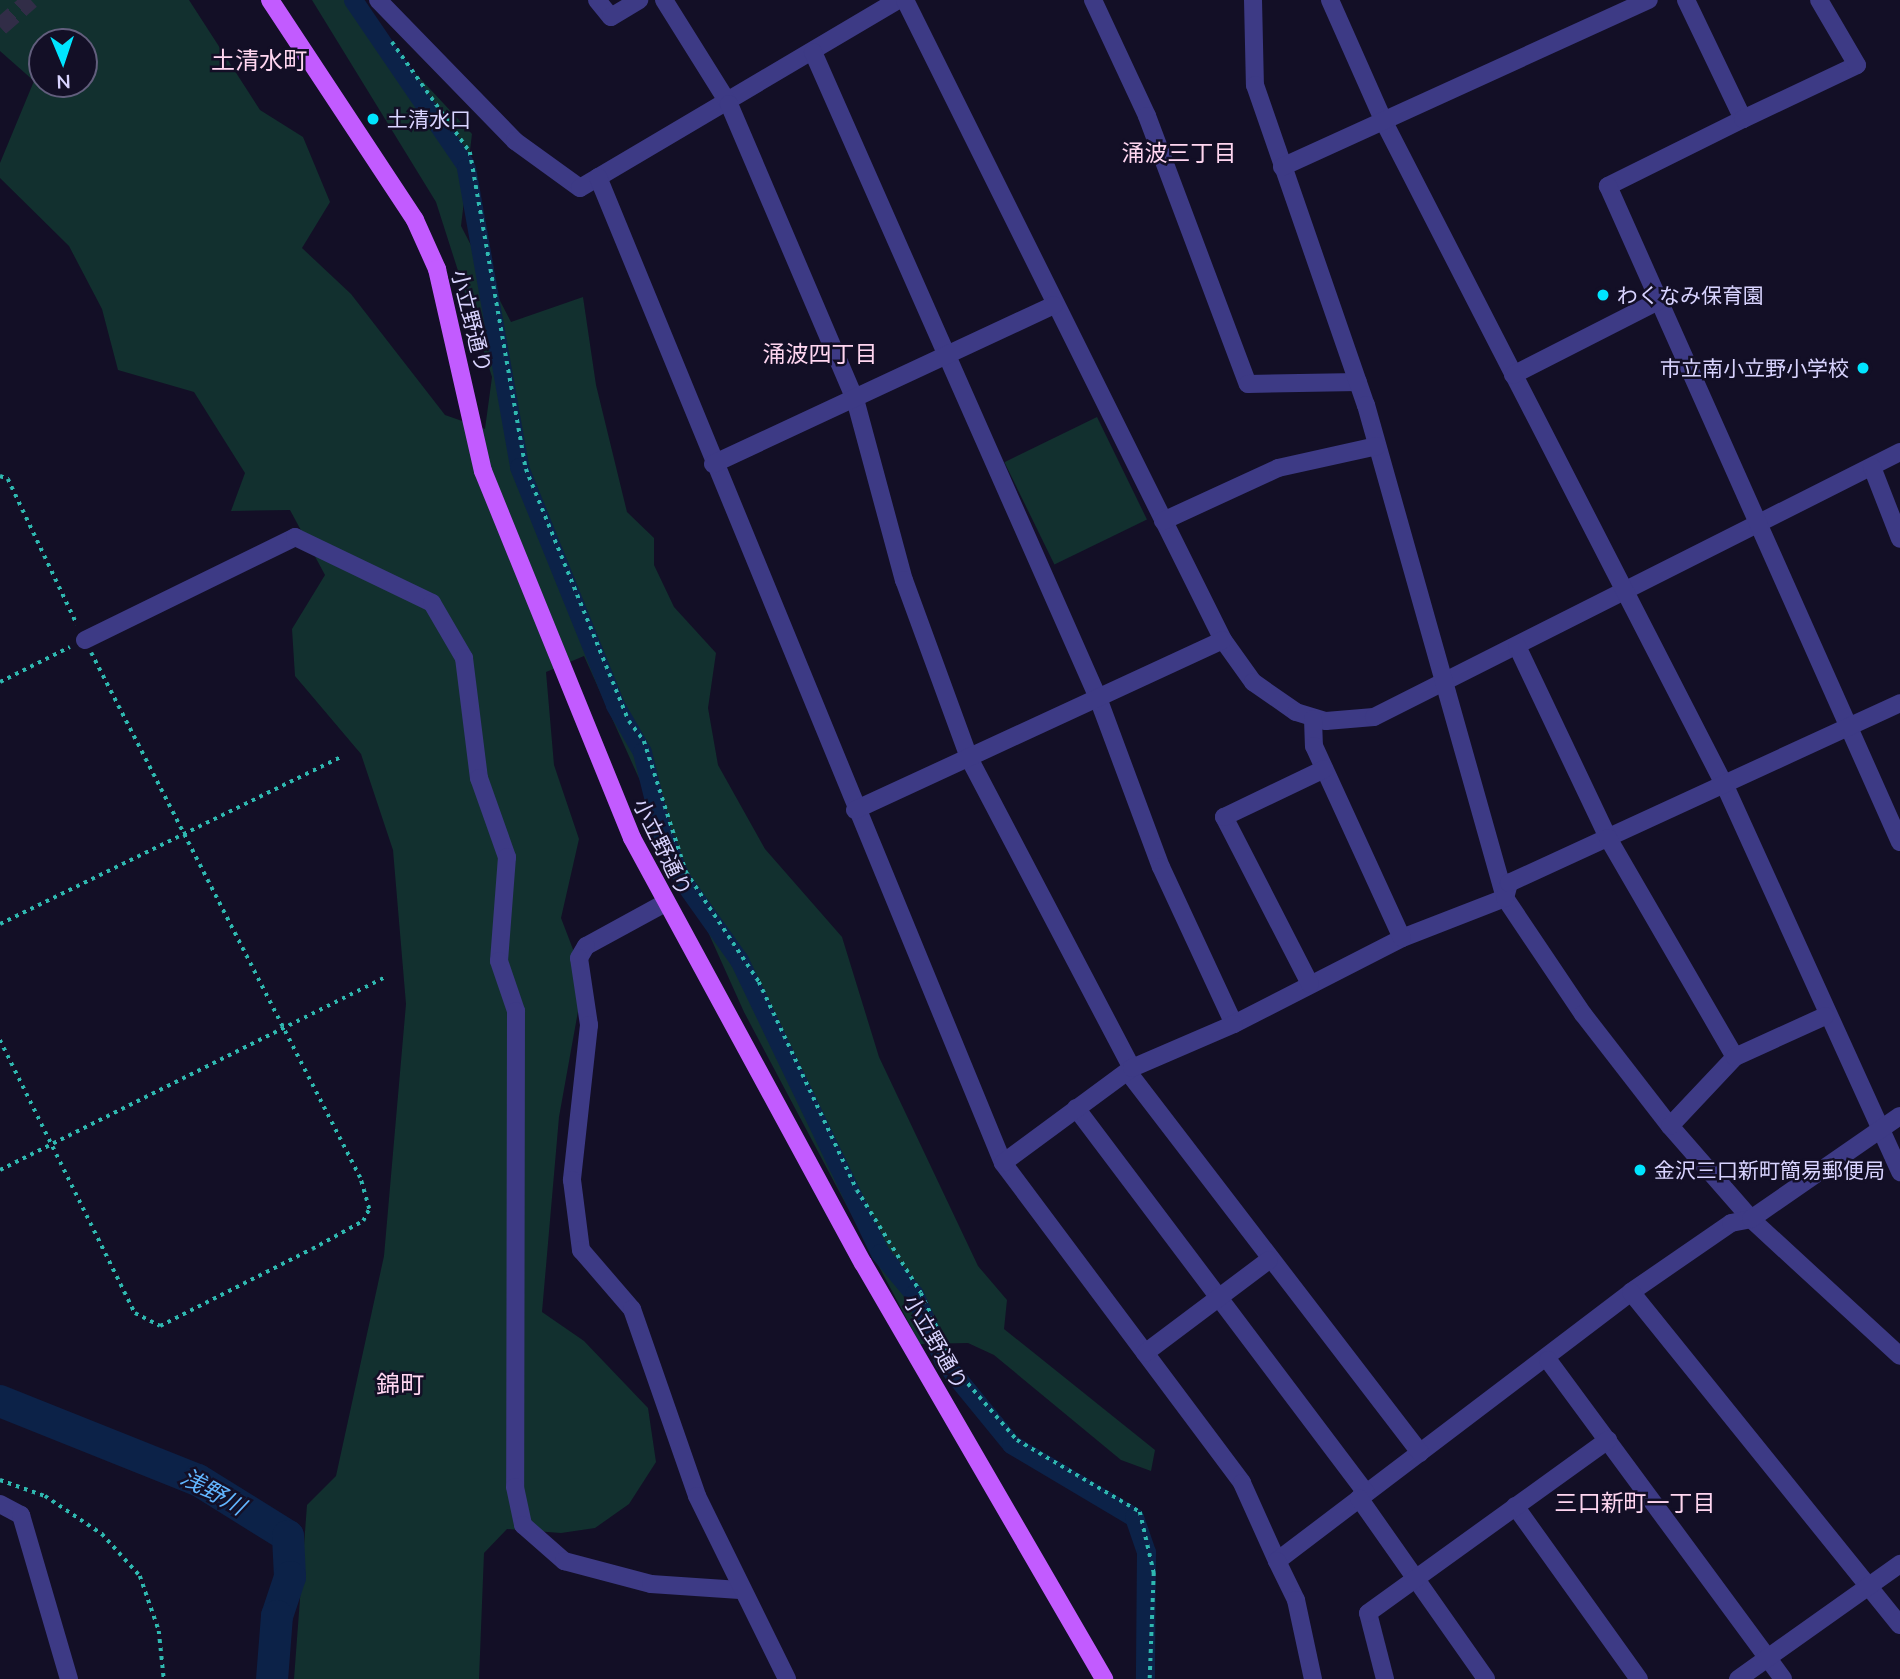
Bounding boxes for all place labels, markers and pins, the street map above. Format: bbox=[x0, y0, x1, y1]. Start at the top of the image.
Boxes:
place label: 土清水口 bbox=[387, 106, 471, 132]
marker: 土清水口 bbox=[365, 111, 381, 127]
place label: わくなみ保育園 bbox=[1617, 282, 1764, 308]
marker: わくなみ保育園 bbox=[1595, 287, 1611, 303]
place label: 市立南小立野小学校 bbox=[1660, 355, 1849, 381]
marker: 市立南小立野小学校 bbox=[1855, 360, 1871, 376]
place label: 金沢三口新町簡易郵便局 bbox=[1654, 1157, 1885, 1183]
marker: 金沢三口新町簡易郵便局 bbox=[1632, 1162, 1648, 1178]

